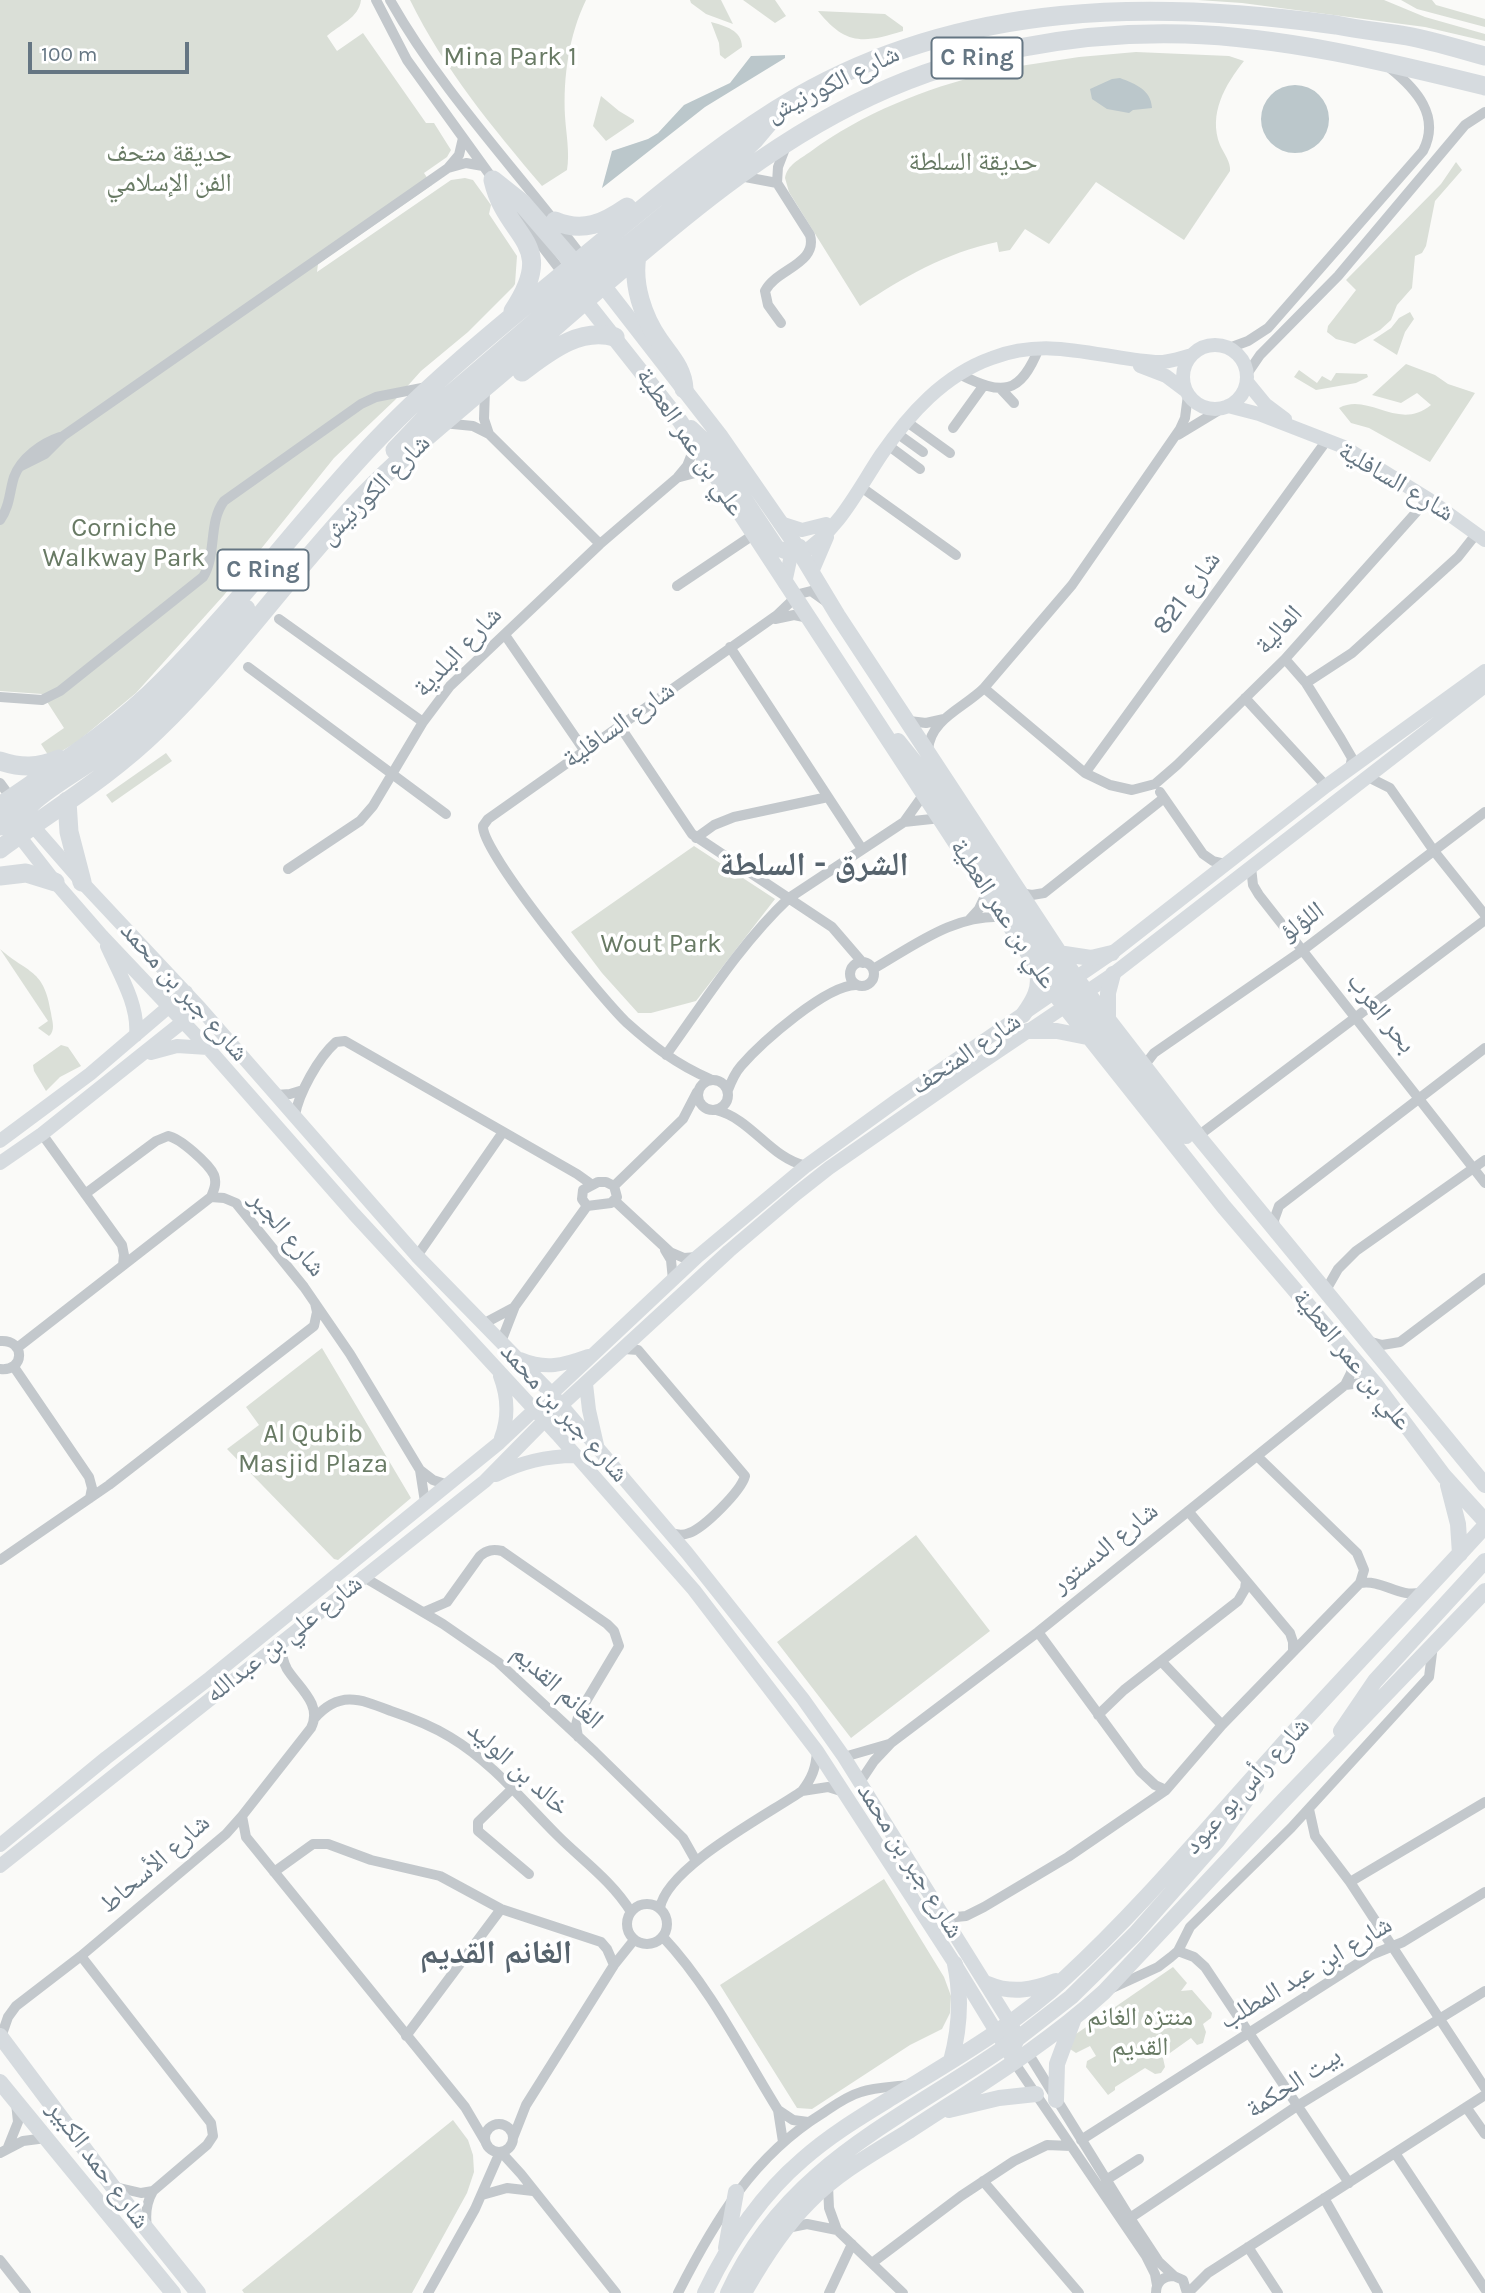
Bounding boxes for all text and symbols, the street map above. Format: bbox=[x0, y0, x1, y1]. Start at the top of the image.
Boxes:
scale bar bbox=[32, 28, 192, 72]
street label: شارع الكورنيش bbox=[761, 38, 905, 130]
road number: C Ring bbox=[932, 38, 1023, 78]
text: 100 m bbox=[41, 42, 98, 66]
park label: Mina Park 1 bbox=[443, 42, 577, 74]
park label: حديقة متحف الفن الإسلامي bbox=[106, 138, 232, 200]
park label: حديقة السلطة bbox=[908, 147, 1038, 179]
street label: علي بن عمر العطية bbox=[629, 362, 751, 522]
street label: شارع الكورنيش bbox=[313, 428, 437, 552]
street label: شارع السافلية bbox=[1332, 435, 1460, 529]
park label: Corniche Walkway Park bbox=[43, 513, 205, 574]
street label: شارع 821 bbox=[1146, 545, 1228, 641]
road number: C Ring bbox=[218, 550, 308, 590]
street label: العالية bbox=[1249, 599, 1309, 661]
street label: شارع البلدية bbox=[407, 600, 509, 704]
street label: شارع السافلية bbox=[557, 675, 681, 775]
street label: علي بن عمر العطية bbox=[943, 833, 1063, 995]
district label: الشرق - السلطة bbox=[719, 846, 909, 886]
street label: اللؤلؤ bbox=[1273, 895, 1331, 949]
street label: شارع جبر بن محمد bbox=[113, 916, 255, 1068]
park label: Wout Park bbox=[600, 929, 722, 961]
street label: بحر العرب bbox=[1340, 966, 1422, 1060]
street label: شارع المتحف bbox=[905, 1006, 1027, 1102]
street label: شارع الجبر bbox=[242, 1185, 332, 1283]
street label: علي بن عمر العطية bbox=[1286, 1283, 1418, 1437]
street label: شارع جبر بن محمد bbox=[493, 1337, 635, 1489]
park label: Al Qubib Masjid Plaza bbox=[238, 1419, 388, 1480]
street label: شارع الدستور bbox=[1045, 1496, 1165, 1600]
street label: شارع علي بن عبدالله bbox=[199, 1568, 369, 1710]
street label: الغانم القديم bbox=[505, 1638, 609, 1736]
street label: شارع رأس بو عبود bbox=[1177, 1711, 1317, 1861]
street label: خالد بن الوليد bbox=[460, 1715, 576, 1823]
street label: شارع جبر بن محمد bbox=[850, 1778, 970, 1944]
street label: شارع الأسحاط bbox=[93, 1808, 217, 1920]
street label: شارع ابن عبد المطلب bbox=[1214, 1909, 1398, 2037]
district label: الغانم القديم bbox=[420, 1934, 572, 1974]
park label: منتزه الغانم القديم bbox=[1087, 2002, 1193, 2064]
street label: بيت الحكمة bbox=[1240, 2041, 1348, 2125]
street label: شارع حمد الكبير bbox=[40, 2095, 156, 2235]

